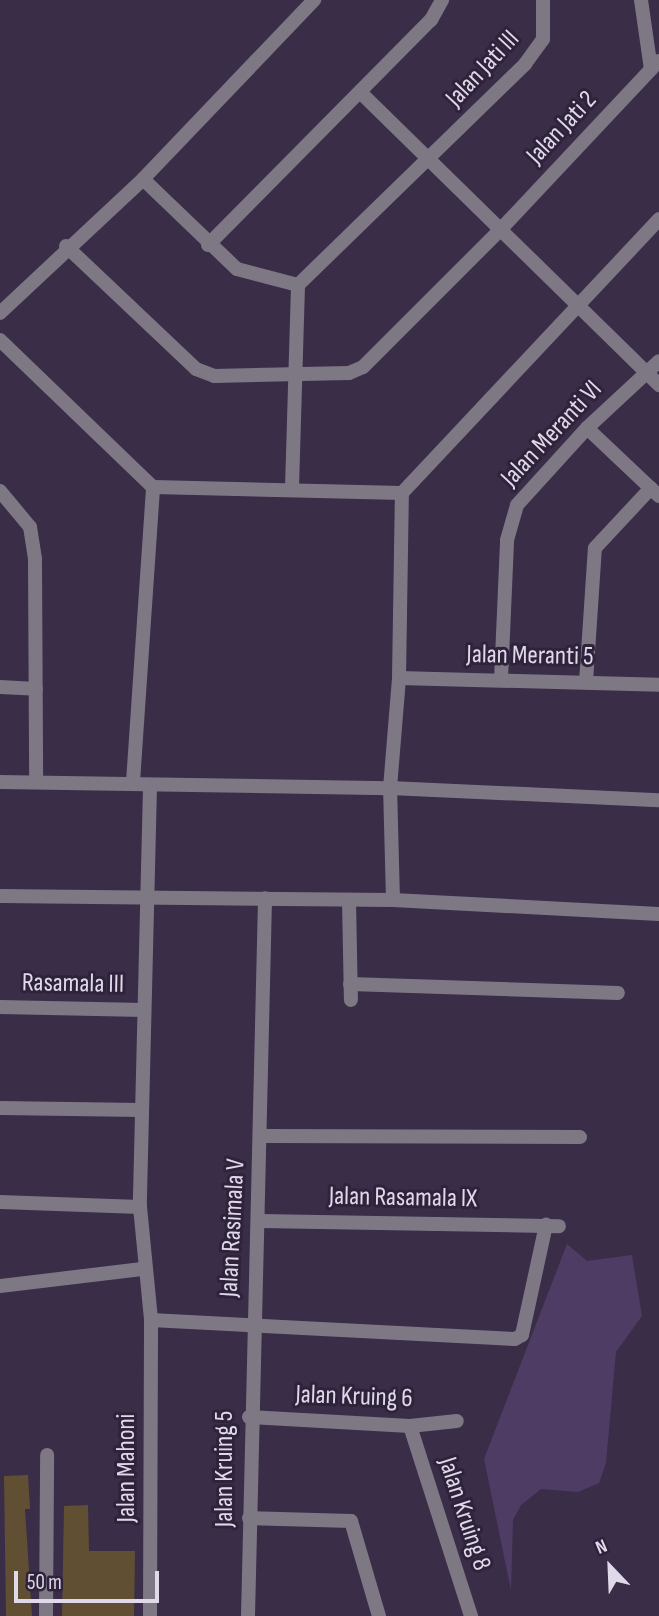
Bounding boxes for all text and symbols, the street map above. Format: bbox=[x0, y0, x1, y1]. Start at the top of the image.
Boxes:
street label: Jalan Jati III bbox=[440, 24, 526, 114]
street label: Jalan Jati 2 bbox=[520, 85, 604, 171]
street label: Jalan Meranti VI bbox=[495, 375, 609, 493]
street label: Jalan Meranti 5 bbox=[466, 639, 594, 673]
street label: Rasamala III bbox=[22, 968, 124, 1000]
street label: Jalan Rasimala V bbox=[214, 1158, 252, 1298]
street label: Jalan Rasamala IX bbox=[329, 1181, 477, 1215]
street label: Jalan Kruing 6 bbox=[295, 1379, 413, 1415]
street label: Jalan Kruing 5 bbox=[209, 1411, 241, 1527]
street label: Jalan Mahoni bbox=[111, 1414, 143, 1522]
street label: Jalan Kruing 8 bbox=[431, 1453, 497, 1575]
north arrow bbox=[575, 1532, 645, 1602]
text: N bbox=[592, 1535, 611, 1560]
scale bar bbox=[18, 1556, 163, 1600]
text: 50 m bbox=[27, 1570, 62, 1595]

